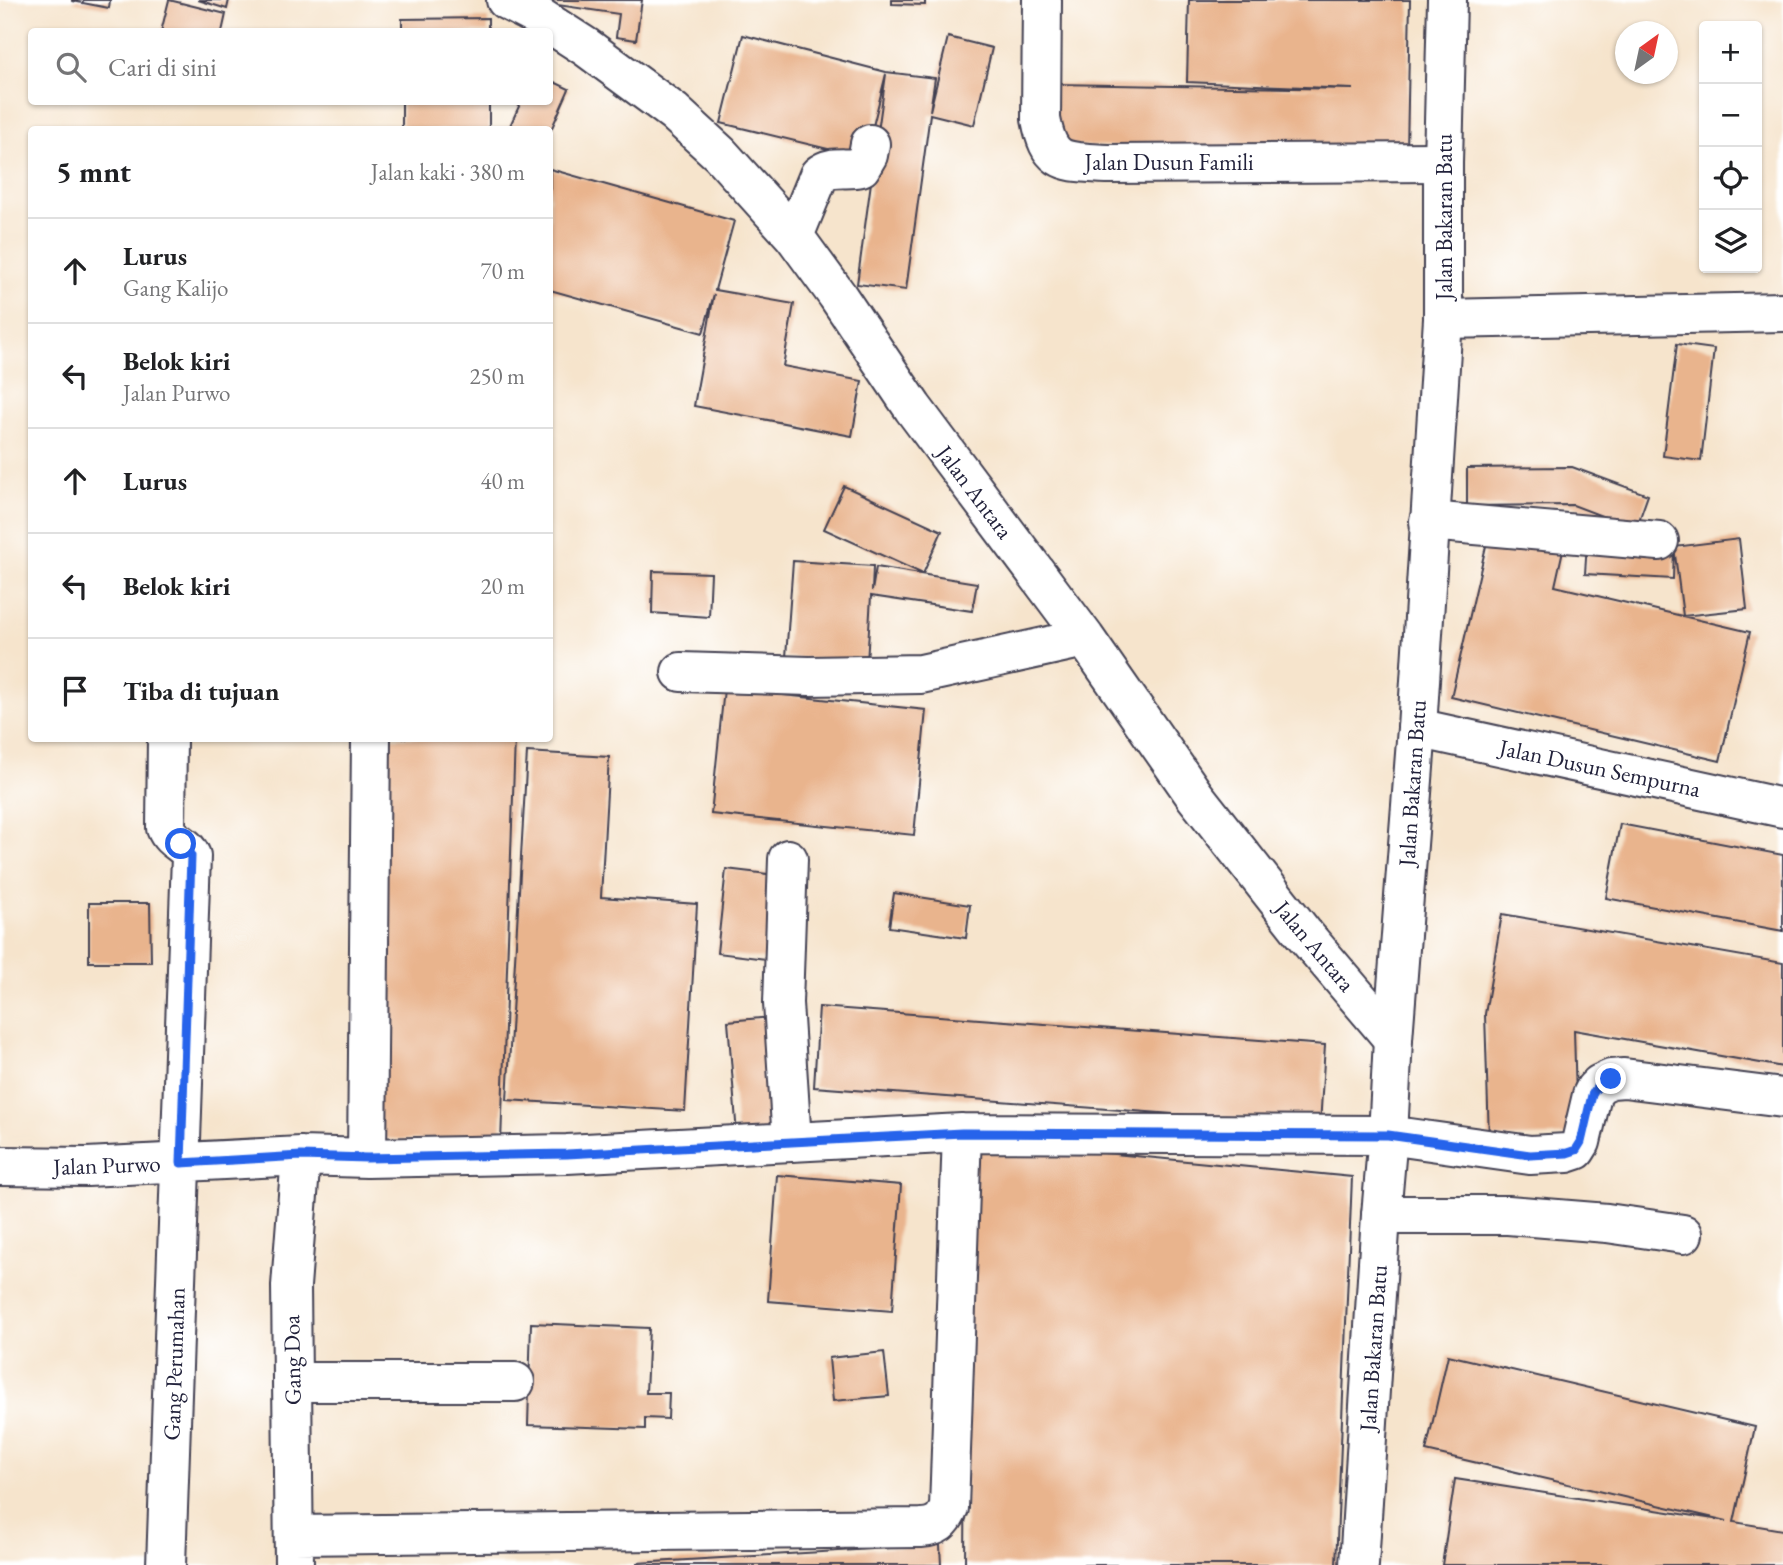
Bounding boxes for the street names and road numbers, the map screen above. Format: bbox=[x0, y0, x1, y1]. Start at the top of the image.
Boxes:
street label: Jalan Bakaran Batu bbox=[1429, 134, 1459, 302]
street label: Jalan Dusun Famili bbox=[1082, 147, 1254, 177]
street label: Jalan Antara bbox=[929, 438, 1020, 546]
street label: Jalan Bakaran Batu bbox=[1391, 699, 1433, 869]
street label: Jalan Dusun Sempurna bbox=[1495, 732, 1704, 804]
street label: Jalan Antara bbox=[1267, 893, 1362, 998]
street label: Jalan Purwo bbox=[51, 1148, 161, 1182]
street label: Jalan Bakaran Batu bbox=[1352, 1264, 1394, 1434]
street label: Gang Perumahan bbox=[156, 1287, 192, 1441]
street label: Gang Doa bbox=[276, 1314, 308, 1405]

